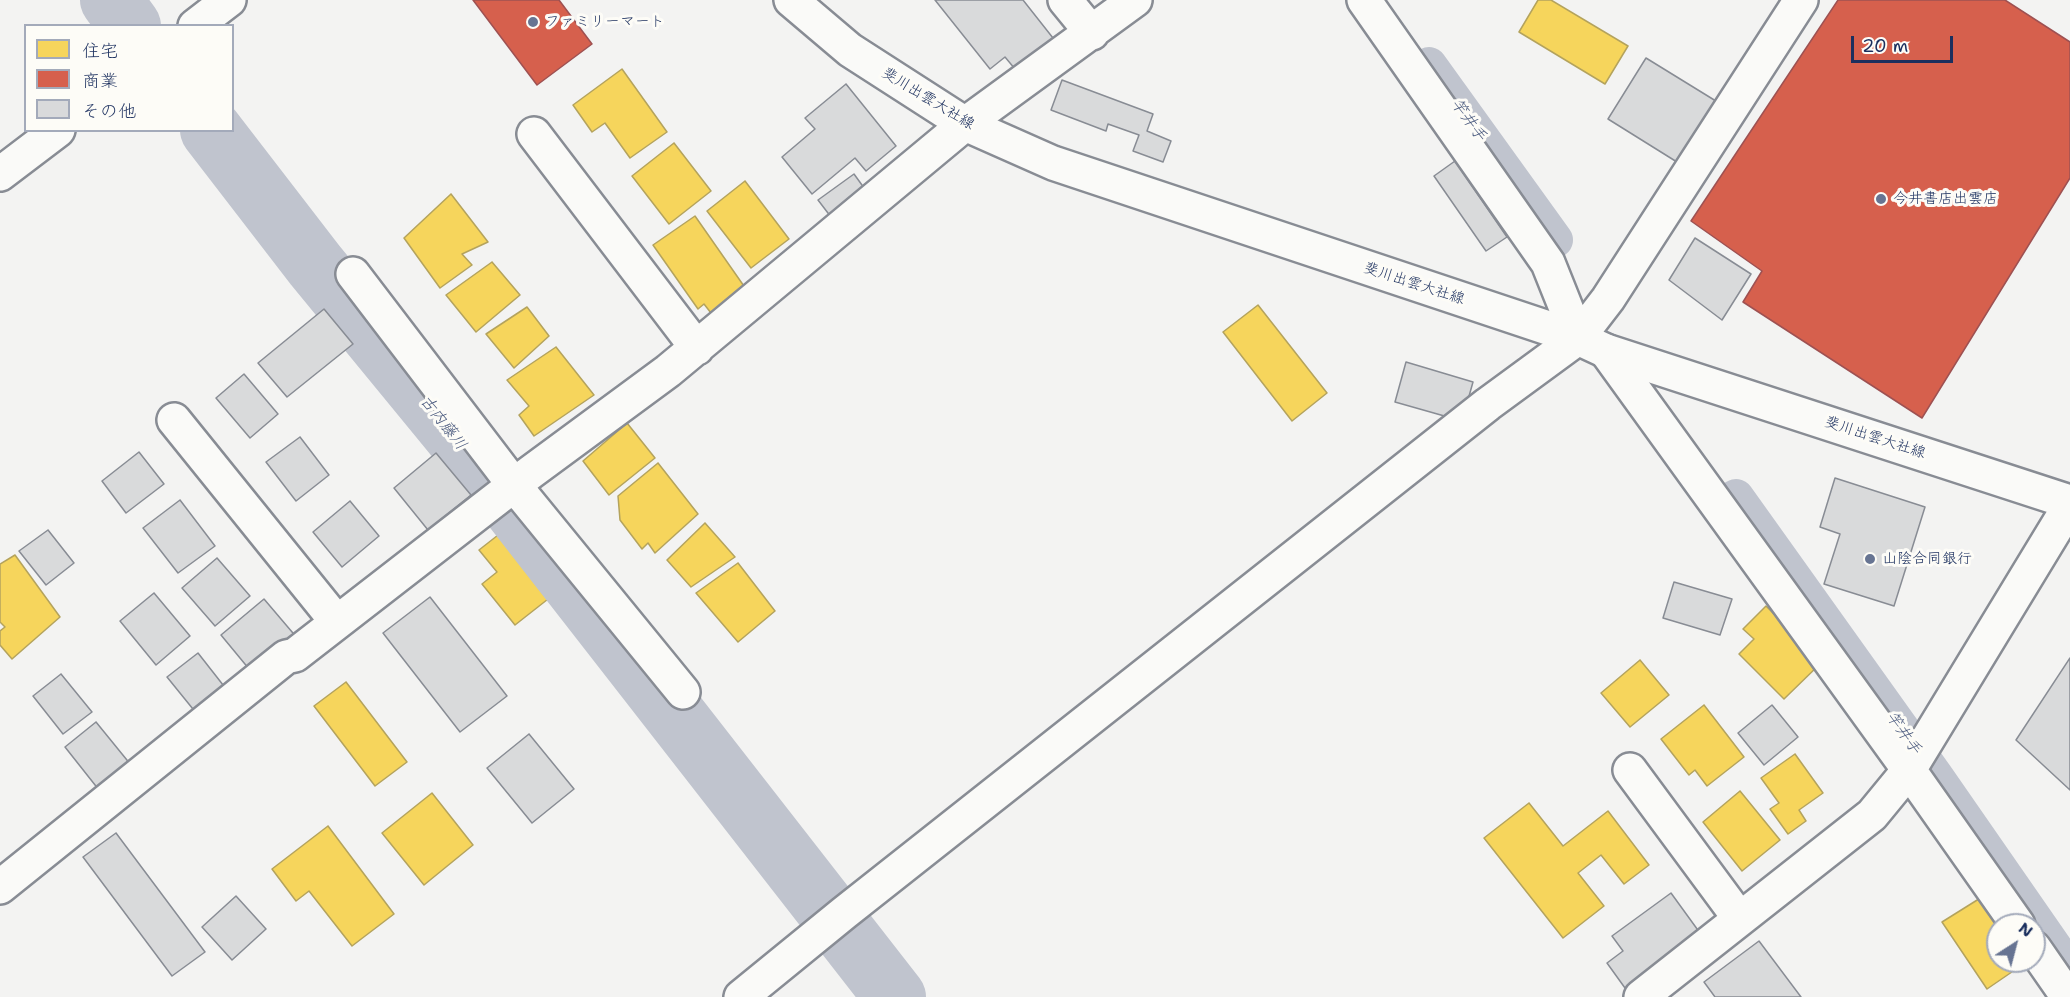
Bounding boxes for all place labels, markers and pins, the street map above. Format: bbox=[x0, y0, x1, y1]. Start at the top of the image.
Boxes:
place label: ファミリーマート bbox=[545, 13, 665, 31]
marker: ファミリーマート bbox=[526, 15, 540, 29]
place label: 今井書店出雲店 bbox=[1893, 190, 1998, 208]
marker: 今井書店出雲店 bbox=[1874, 192, 1888, 206]
place label: 山陰合同銀行 bbox=[1882, 550, 1972, 568]
marker: 山陰合同銀行 bbox=[1863, 552, 1877, 566]

